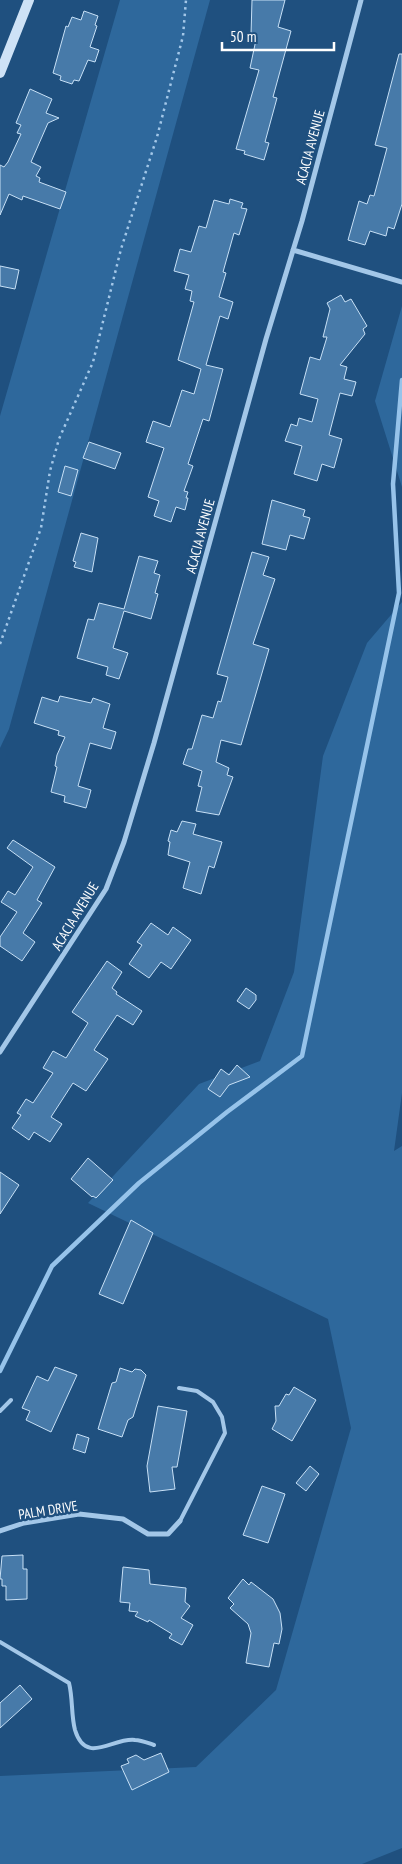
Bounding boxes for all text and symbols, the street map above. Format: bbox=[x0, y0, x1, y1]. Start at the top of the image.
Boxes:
scale bar bbox=[222, 20, 334, 52]
text: 50 m bbox=[230, 27, 256, 46]
street label: ACACIA AVENUE bbox=[291, 108, 329, 186]
street label: ACACIA AVENUE bbox=[181, 497, 219, 575]
street label: ACACIA AVENUE bbox=[48, 879, 102, 953]
street label: PALM DRIVE bbox=[17, 1496, 79, 1524]

